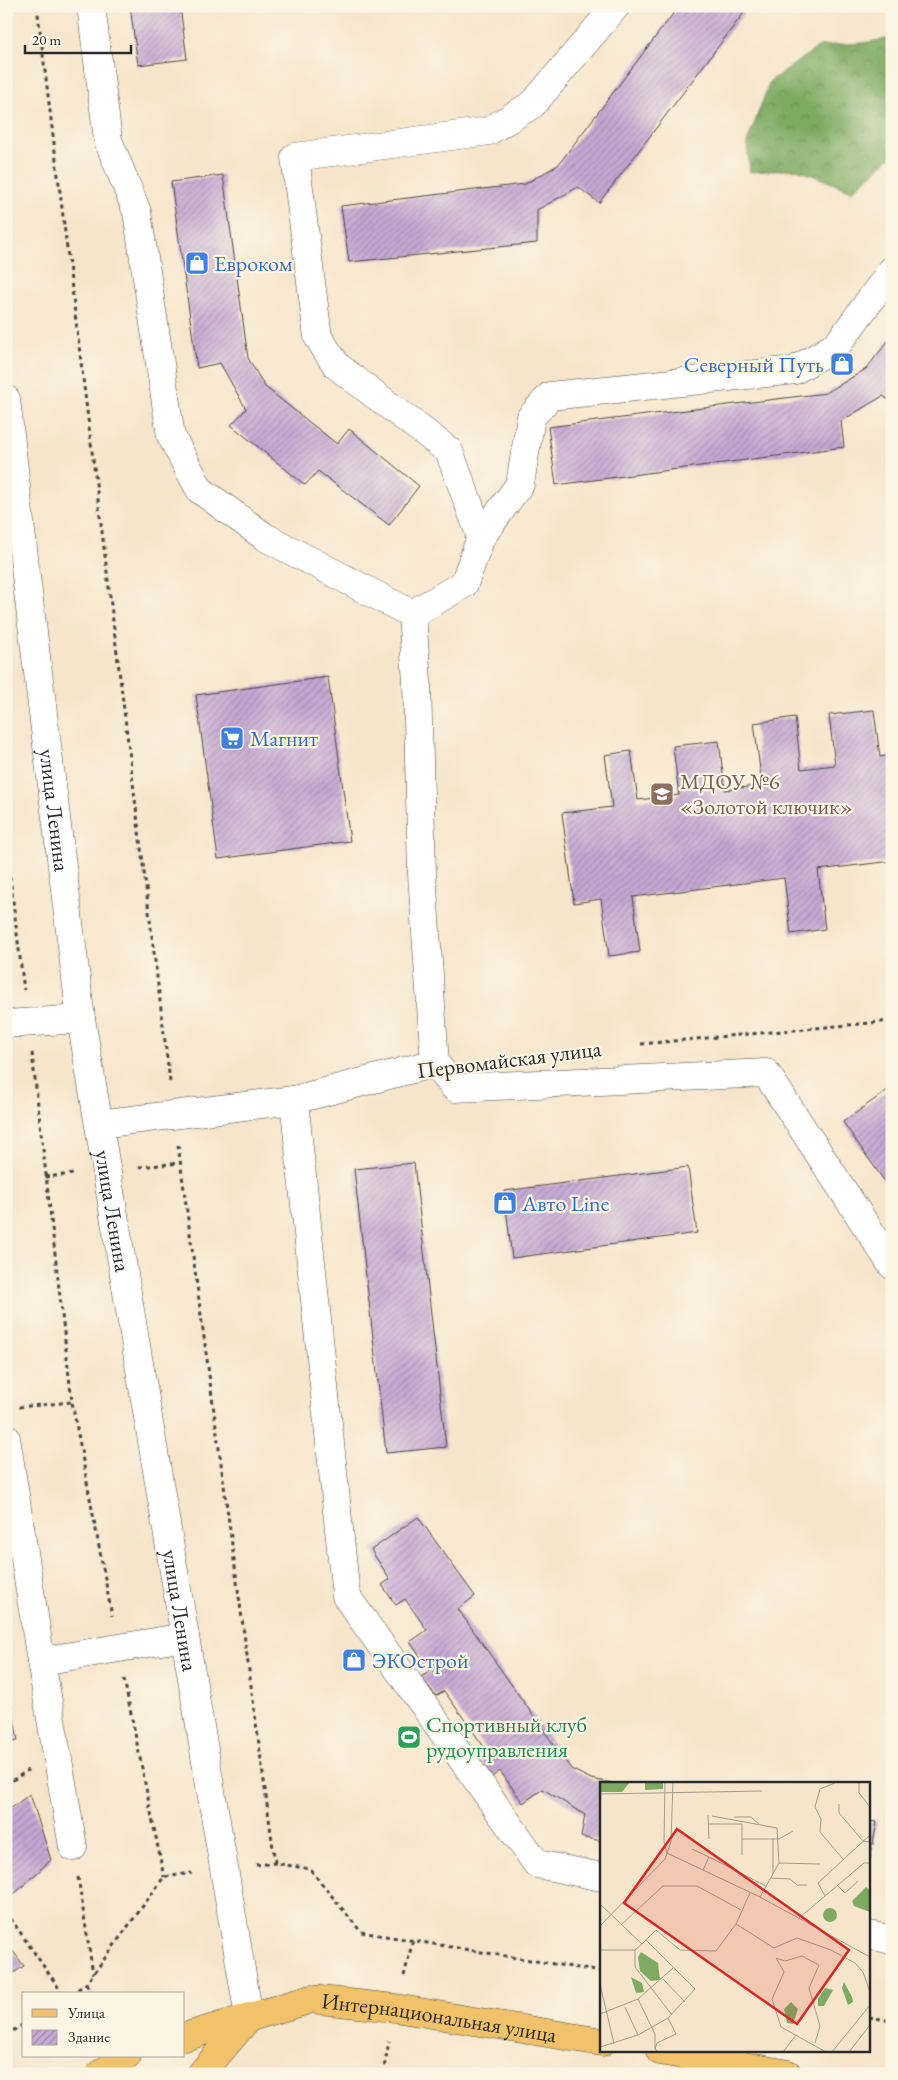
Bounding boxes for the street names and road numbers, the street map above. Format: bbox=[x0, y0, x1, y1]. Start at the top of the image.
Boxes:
street label: улица Ленина bbox=[33, 747, 77, 873]
street label: Первомайская улица bbox=[415, 1034, 603, 1085]
street label: улица Ленина bbox=[88, 1148, 137, 1274]
street label: улица Ленина bbox=[155, 1547, 205, 1674]
street label: Интернациональная улица bbox=[320, 1986, 559, 2049]

